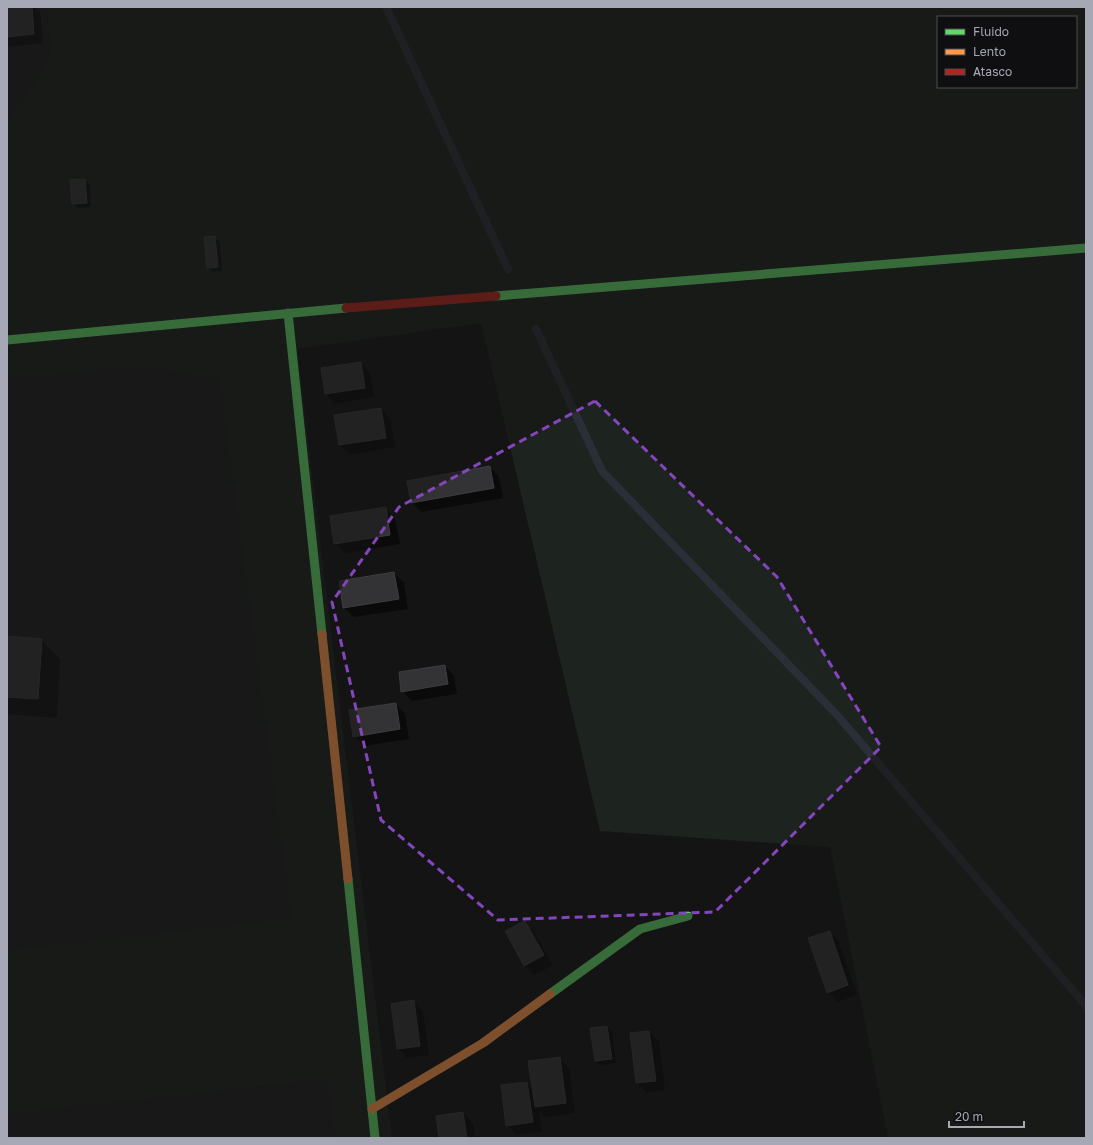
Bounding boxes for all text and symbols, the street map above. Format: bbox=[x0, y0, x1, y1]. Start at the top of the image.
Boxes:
legend bbox=[937, 16, 1077, 88]
text: Fluido bbox=[973, 24, 1009, 39]
text: Lento bbox=[973, 44, 1006, 59]
text: Atasco bbox=[973, 64, 1012, 79]
scale bar bbox=[949, 1103, 1024, 1129]
text: 20 m bbox=[955, 1109, 983, 1124]

